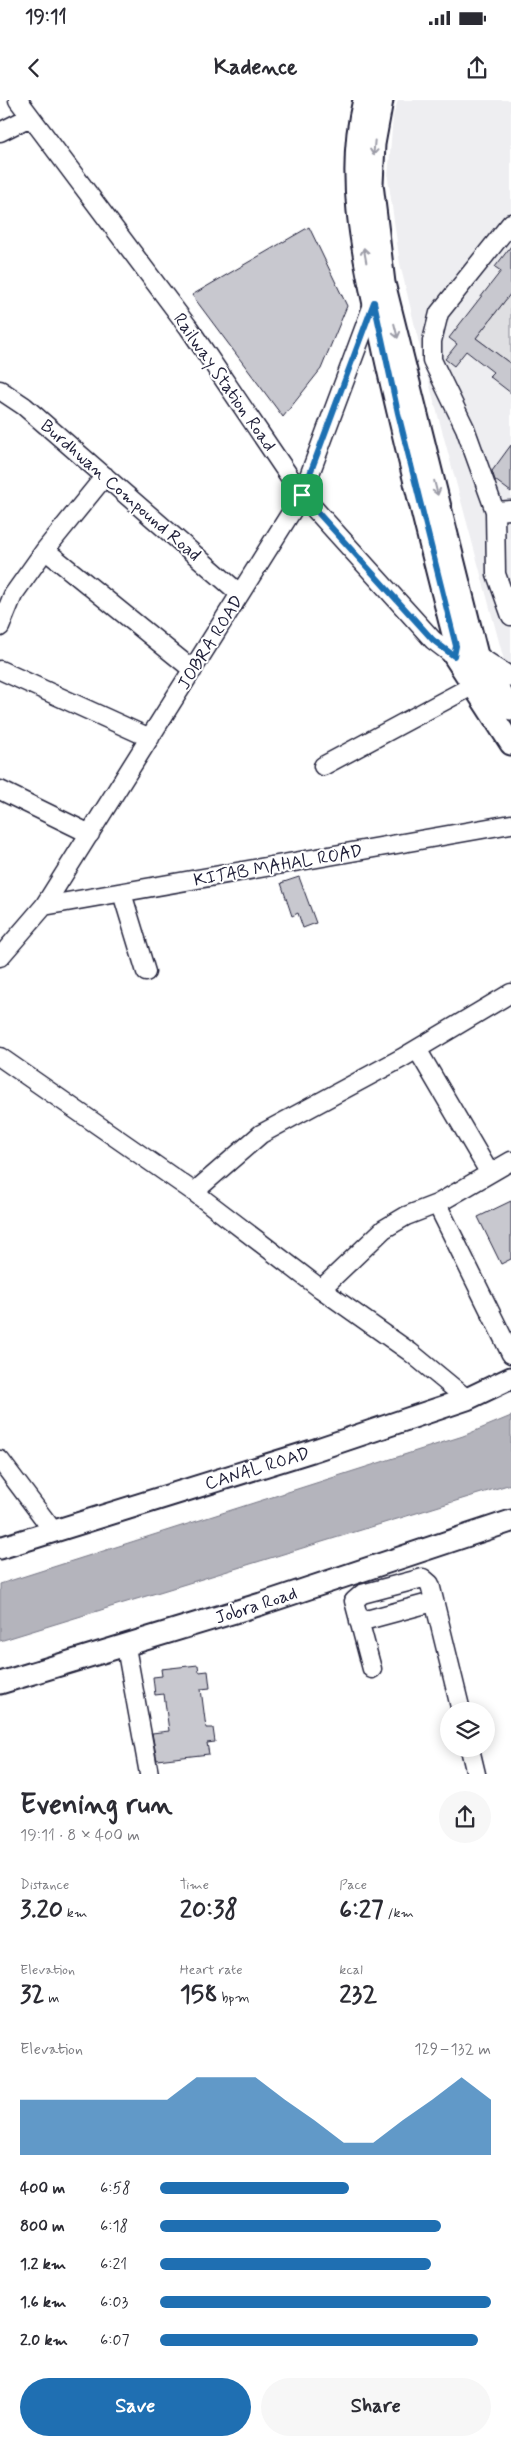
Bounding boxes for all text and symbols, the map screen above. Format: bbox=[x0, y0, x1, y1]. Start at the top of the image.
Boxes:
text: 19:11 bbox=[25, 5, 67, 30]
icon: back bbox=[20, 54, 48, 82]
text: Kadence bbox=[214, 54, 297, 82]
icon: share bbox=[463, 54, 491, 82]
one-way arrow bbox=[369, 140, 379, 156]
one-way arrow bbox=[359, 247, 369, 263]
street label: Railway Station Road bbox=[167, 309, 281, 457]
one-way arrow bbox=[392, 322, 401, 338]
street label: Burdhwan Compound Road bbox=[35, 414, 206, 567]
pin bbox=[281, 474, 323, 516]
one-way arrow bbox=[432, 480, 441, 496]
icon: arrive bbox=[288, 481, 316, 509]
street label: JOBRA ROAD bbox=[172, 591, 249, 694]
street label: KITAB MAHAL ROAD bbox=[192, 839, 365, 893]
street label: CANAL ROAD bbox=[202, 1442, 313, 1496]
street label: Jobra Road bbox=[212, 1581, 300, 1630]
map controls bbox=[440, 1702, 495, 1757]
button: layers bbox=[440, 1702, 495, 1757]
text: Evening run bbox=[20, 1787, 173, 1824]
button: share bbox=[439, 1791, 491, 1843]
text: 19:11 · 8 × 400 m bbox=[20, 1825, 140, 1846]
text: Distance bbox=[20, 1876, 69, 1894]
text: Time bbox=[180, 1876, 209, 1894]
text: Pace bbox=[339, 1876, 367, 1894]
text: 3.20 bbox=[20, 1894, 63, 1927]
text: 20:38 bbox=[180, 1894, 238, 1927]
text: 6:27 bbox=[339, 1894, 384, 1927]
text: km bbox=[63, 1904, 87, 1922]
text: /km bbox=[384, 1904, 414, 1922]
text: Elevation bbox=[20, 1961, 75, 1979]
text: Heart rate bbox=[180, 1961, 243, 1979]
text: kcal bbox=[339, 1961, 363, 1979]
text: 32 bbox=[20, 1979, 45, 2012]
text: 158 bbox=[180, 1979, 218, 2012]
text: 232 bbox=[339, 1979, 377, 2012]
text: m bbox=[45, 1989, 59, 2007]
text: bpm bbox=[218, 1989, 250, 2007]
text: Elevation bbox=[20, 2039, 83, 2060]
text: 129–132 m bbox=[414, 2039, 491, 2060]
text: 400 m bbox=[20, 2178, 65, 2199]
text: 6:58 bbox=[100, 2178, 131, 2199]
text: 800 m bbox=[20, 2216, 65, 2237]
text: 6:18 bbox=[100, 2216, 128, 2237]
text: 1.2 km bbox=[20, 2254, 66, 2275]
text: 6:21 bbox=[100, 2254, 127, 2275]
text: 1.6 km bbox=[20, 2292, 66, 2313]
text: 6:03 bbox=[100, 2292, 128, 2313]
text: 2.0 km bbox=[20, 2330, 68, 2351]
text: 6:07 bbox=[100, 2330, 129, 2351]
button: Save bbox=[20, 2378, 251, 2436]
button: Share bbox=[261, 2378, 491, 2436]

